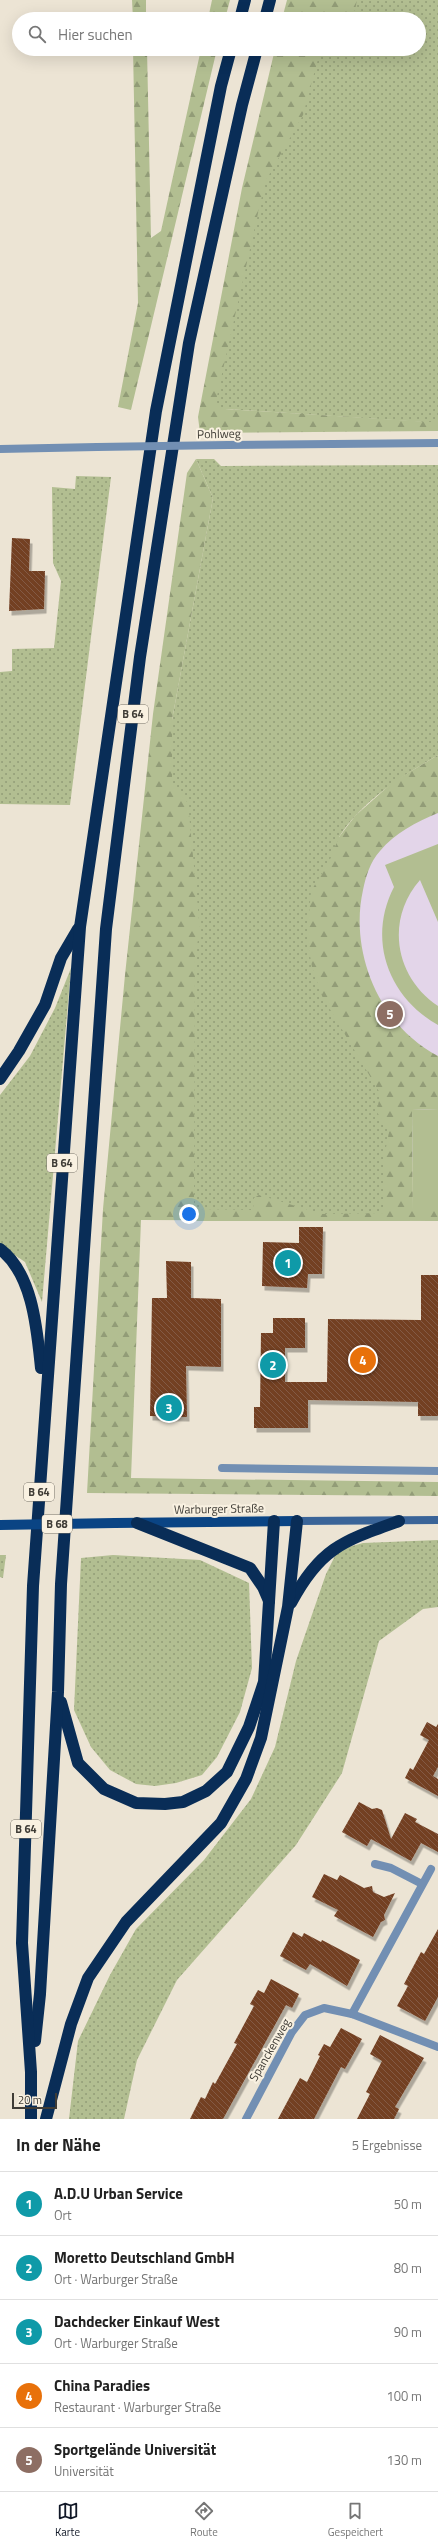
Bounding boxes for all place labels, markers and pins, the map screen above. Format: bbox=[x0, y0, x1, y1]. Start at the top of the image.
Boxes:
pin: 5 bbox=[377, 999, 403, 1029]
pin: 1 bbox=[275, 1248, 301, 1278]
pin: 4 bbox=[350, 1345, 376, 1375]
pin: 2 bbox=[260, 1350, 286, 1380]
pin: 3 bbox=[156, 1393, 182, 1423]

